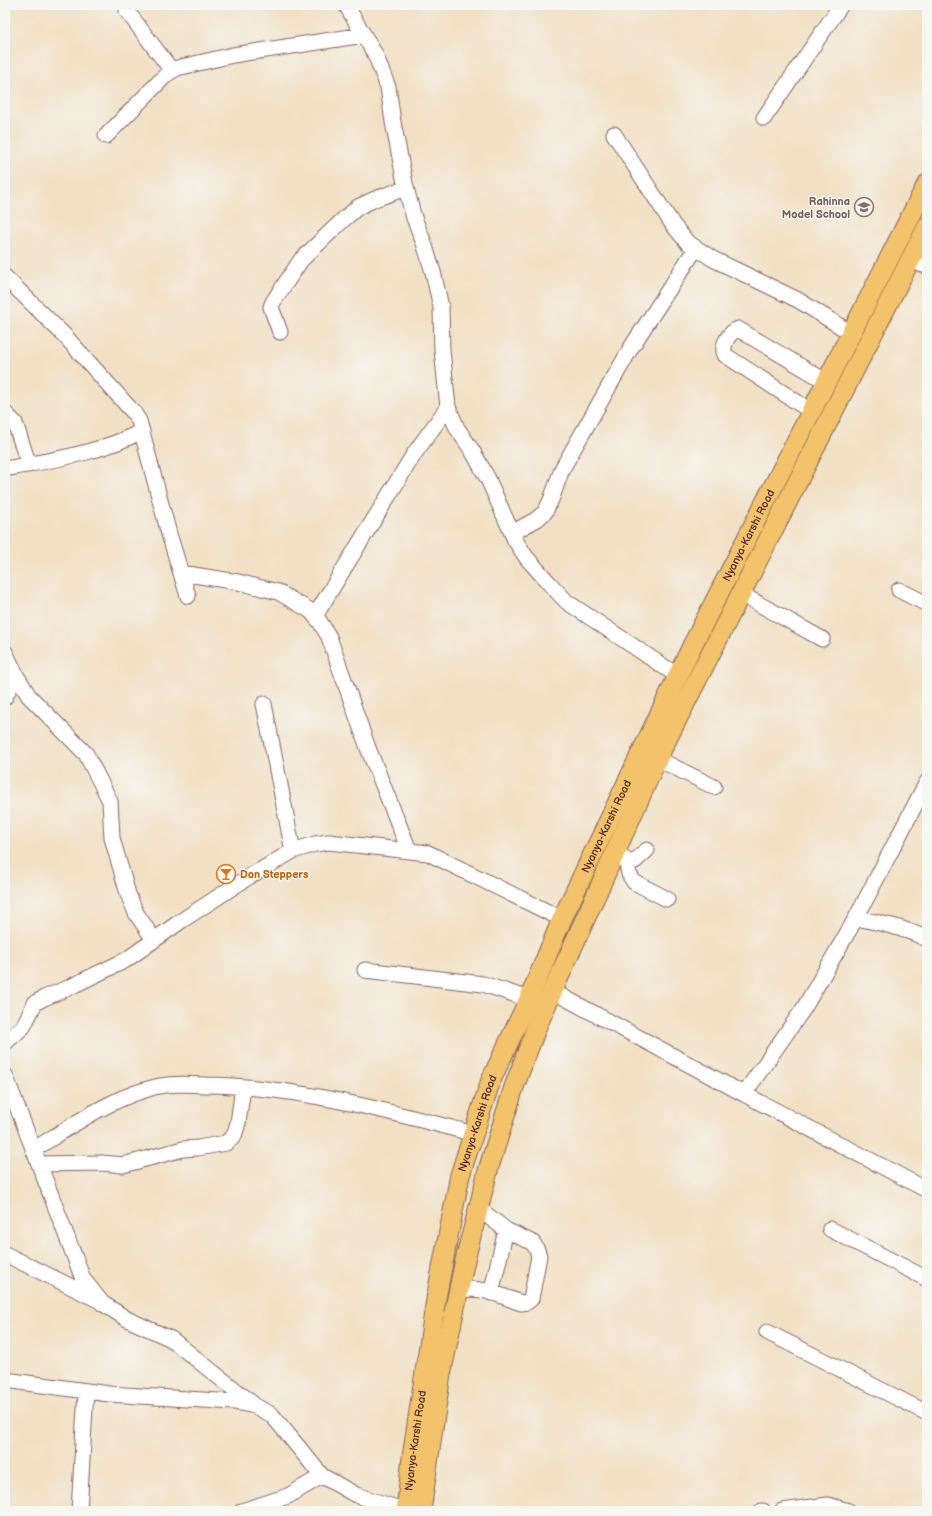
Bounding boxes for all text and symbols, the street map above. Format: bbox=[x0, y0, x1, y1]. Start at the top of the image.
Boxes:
place label: Rahinna Model School bbox=[782, 195, 850, 221]
school or university icon: Rahinna Model School bbox=[853, 196, 875, 218]
street label: Nyanya-Karshi Road bbox=[720, 487, 777, 583]
street label: Nyanya-Karshi Road bbox=[578, 778, 634, 875]
bar icon: Don Steppers bbox=[215, 863, 237, 885]
place label: Don Steppers bbox=[240, 868, 309, 881]
street label: Nyanya-Karshi Road bbox=[455, 1072, 499, 1173]
street label: Nyanya-Karshi Road bbox=[402, 1389, 429, 1491]

